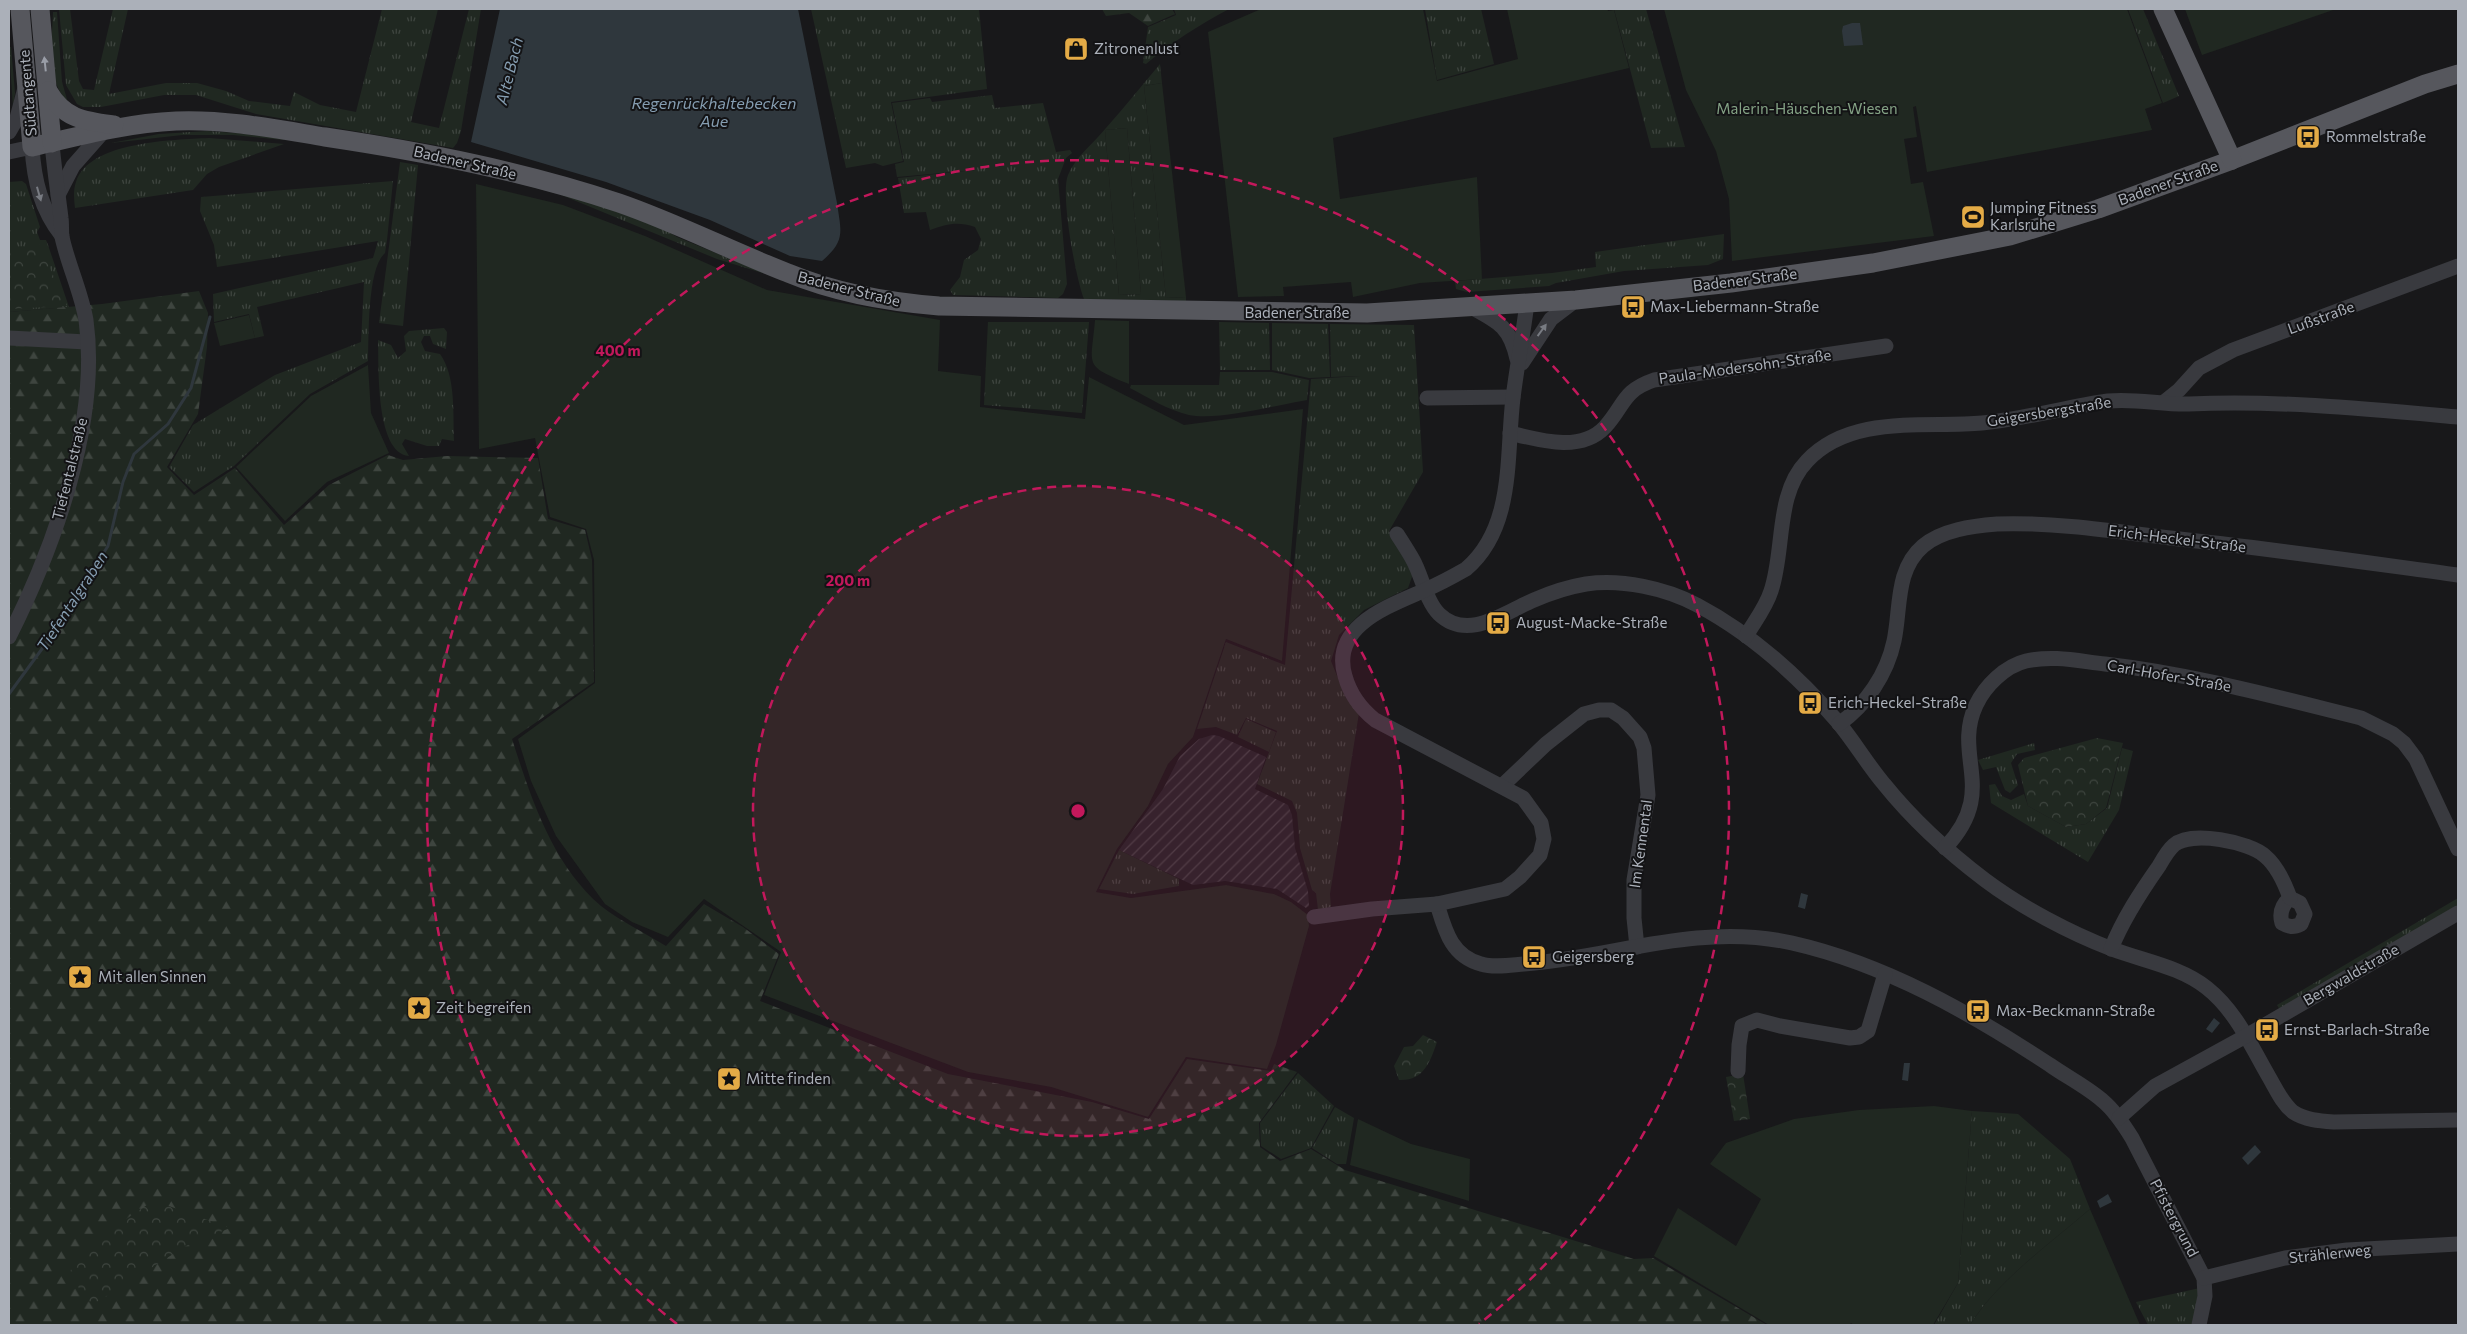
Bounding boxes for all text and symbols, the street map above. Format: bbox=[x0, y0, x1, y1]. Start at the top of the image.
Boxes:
water label: Alte Bach bbox=[491, 35, 526, 108]
shop icon: Zitronenlust bbox=[1063, 36, 1089, 62]
place label: Zitronenlust bbox=[1094, 39, 1179, 57]
street label: Südtangente bbox=[14, 49, 40, 137]
one-way arrow bbox=[41, 55, 49, 71]
water label: Regenrückhaltebecken Aue bbox=[632, 93, 796, 130]
park label: Malerin-Häuschen-Wiesen bbox=[1716, 99, 1898, 117]
bus stop icon: Rommelstraße bbox=[2295, 124, 2321, 150]
place label: Rommelstraße bbox=[2326, 127, 2426, 145]
street label: Badener Straße bbox=[412, 141, 518, 183]
street label: Badener Straße bbox=[2115, 156, 2220, 208]
one-way arrow bbox=[35, 187, 43, 202]
place label: Jumping Fitness Karlsruhe bbox=[1990, 198, 2097, 233]
sports icon: Jumping Fitness Karlsruhe bbox=[1960, 204, 1986, 230]
street label: Badener Straße bbox=[1692, 264, 1798, 294]
street label: Badener Straße bbox=[796, 267, 902, 309]
bus stop icon: Max-Liebermann-Straße bbox=[1620, 294, 1646, 320]
place label: Max-Liebermann-Straße bbox=[1650, 297, 1819, 315]
street label: Lußstraße bbox=[2285, 297, 2357, 337]
street label: Badener Straße bbox=[1245, 303, 1350, 321]
one-way arrow bbox=[1537, 323, 1547, 337]
text: 400 m bbox=[595, 341, 641, 359]
street label: Paula-Modersohn-Straße bbox=[1657, 345, 1832, 387]
street label: Geigersbergstraße bbox=[1985, 392, 2112, 430]
street label: Tiefentalstraße bbox=[48, 416, 90, 522]
street label: Erich-Heckel-Straße bbox=[2107, 521, 2247, 555]
water label: Tiefentalgraben bbox=[32, 547, 111, 654]
text: 200 m bbox=[826, 571, 870, 589]
bus stop icon: August-Macke-Straße bbox=[1485, 610, 1511, 636]
place label: August-Macke-Straße bbox=[1516, 613, 1667, 631]
street label: Carl-Hofer-Straße bbox=[2106, 655, 2233, 695]
bus stop icon: Erich-Heckel-Straße bbox=[1797, 690, 1823, 716]
place label: Erich-Heckel-Straße bbox=[1828, 693, 1967, 711]
street label: Im Kennental bbox=[1625, 798, 1655, 889]
centre of rings bbox=[1069, 802, 1087, 820]
street label: Bergwaldstraße bbox=[2299, 939, 2402, 1009]
bus stop icon: Geigersberg bbox=[1521, 944, 1547, 970]
place label: Geigersberg bbox=[1552, 947, 1634, 965]
place icon: Mit allen Sinnen bbox=[67, 964, 93, 990]
place label: Mit allen Sinnen bbox=[98, 967, 206, 985]
place icon: Zeit begreifen bbox=[406, 995, 432, 1021]
place label: Zeit begreifen bbox=[436, 998, 531, 1016]
bus stop icon: Max-Beckmann-Straße bbox=[1965, 998, 1991, 1024]
place label: Max-Beckmann-Straße bbox=[1996, 1001, 2155, 1019]
bus stop icon: Ernst-Barlach-Straße bbox=[2254, 1017, 2280, 1043]
place label: Ernst-Barlach-Straße bbox=[2284, 1020, 2430, 1038]
place icon: Mitte finden bbox=[716, 1066, 742, 1092]
place label: Mitte finden bbox=[746, 1069, 831, 1087]
street label: Pfistergrund bbox=[2147, 1175, 2203, 1260]
street label: Strählerweg bbox=[2288, 1240, 2372, 1266]

